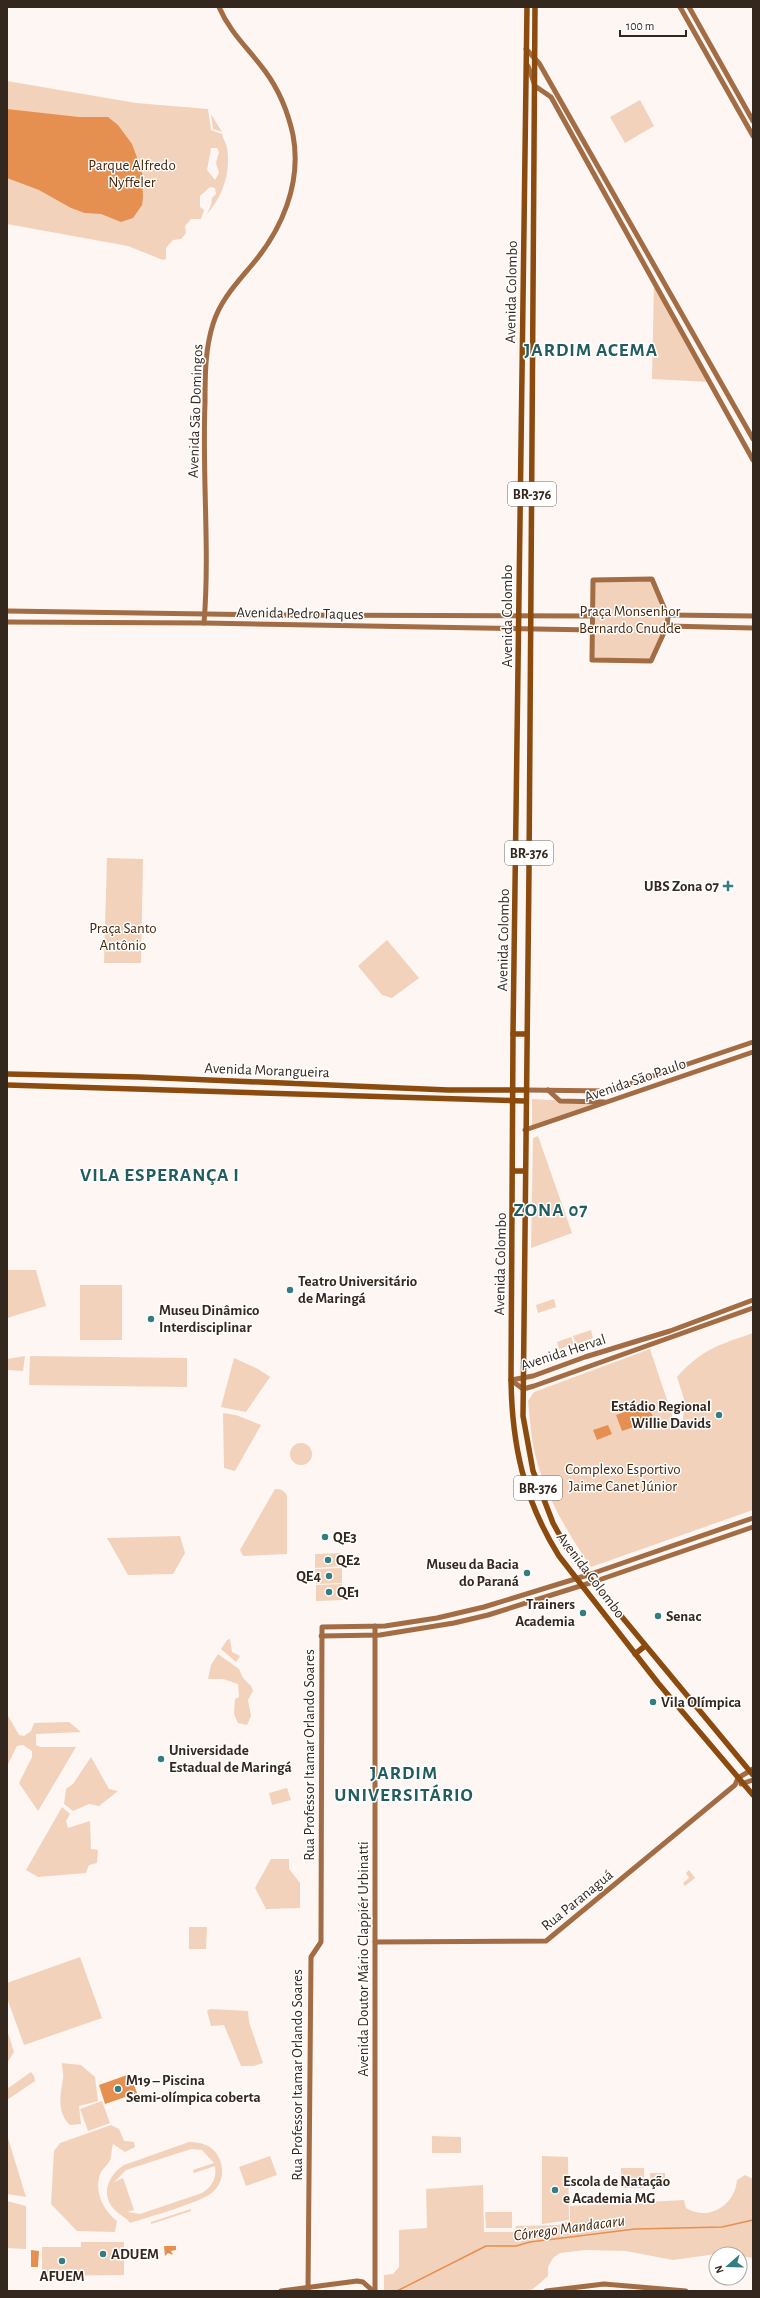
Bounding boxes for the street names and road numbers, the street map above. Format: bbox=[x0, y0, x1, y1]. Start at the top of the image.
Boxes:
street label: Avenida Colombo bbox=[503, 240, 520, 344]
street label: Avenida São Domingos bbox=[186, 344, 205, 478]
road number: BR-376 bbox=[508, 482, 556, 506]
street label: Avenida Colombo bbox=[500, 565, 515, 667]
street label: Avenida Pedro Taques bbox=[236, 605, 364, 622]
road number: BR-376 bbox=[505, 841, 553, 865]
street label: Avenida Colombo bbox=[495, 888, 512, 992]
street label: Avenida São Paulo bbox=[582, 1056, 688, 1105]
street label: Avenida Morangueira bbox=[204, 1061, 330, 1080]
street label: Avenida Colombo bbox=[492, 1212, 509, 1316]
street label: Avenida Herval bbox=[519, 1332, 608, 1373]
road number: BR-376 bbox=[514, 1476, 562, 1500]
street label: Avenida Colombo bbox=[554, 1530, 628, 1621]
street label: Rua Professor Itamar Orlando Soares bbox=[302, 1649, 317, 1861]
street label: Avenida Doutor Mário Clappiér Urbinatti bbox=[356, 1841, 371, 2077]
street label: Rua Paranaguá bbox=[539, 1867, 616, 1934]
street label: Rua Professor Itamar Orlando Soares bbox=[290, 1969, 305, 2181]

